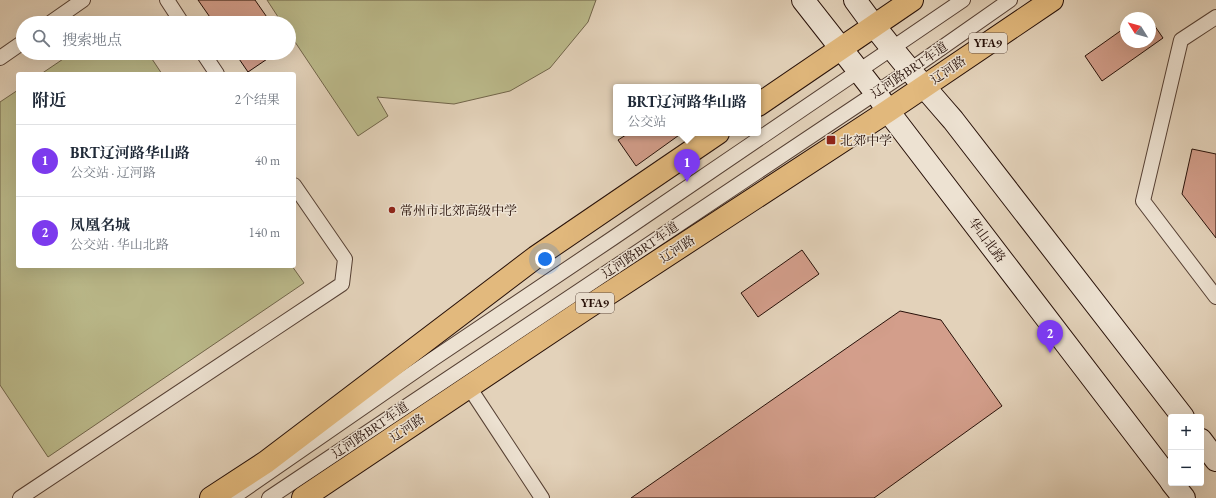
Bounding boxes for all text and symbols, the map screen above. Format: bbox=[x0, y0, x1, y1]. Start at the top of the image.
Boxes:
north arrow bbox=[1120, 12, 1156, 48]
search box bbox=[16, 16, 296, 60]
icon: search bbox=[30, 27, 52, 49]
text: 搜索地点 bbox=[62, 30, 122, 49]
road number: YFA9 bbox=[969, 33, 1007, 53]
street label: 辽河路BRT车道 bbox=[868, 39, 950, 101]
street label: 辽河路 bbox=[927, 53, 969, 87]
popup bbox=[613, 84, 761, 136]
text: 附近 bbox=[32, 89, 66, 111]
text: 2个结果 bbox=[235, 91, 280, 108]
text: BRT辽河路华山路 bbox=[627, 92, 747, 111]
text: 公交站 bbox=[627, 113, 666, 130]
place label: 北郊中学 bbox=[840, 132, 892, 149]
marker: 北郊中学 bbox=[825, 134, 837, 146]
text: BRT辽河路华山路 bbox=[70, 143, 190, 162]
pin: 1 bbox=[674, 149, 700, 182]
text: 1 bbox=[42, 152, 48, 169]
text: 40 m bbox=[255, 152, 280, 169]
text: 公交站 · 辽河路 bbox=[70, 164, 156, 181]
place label: 常州市北郊高级中学 bbox=[400, 202, 517, 219]
marker: 常州市北郊高级中学 bbox=[387, 205, 397, 215]
street label: 华山北路 bbox=[965, 214, 1009, 266]
text: 凤凰名城 bbox=[70, 215, 130, 234]
street label: 辽河路BRT车道 bbox=[598, 218, 682, 282]
text: 2 bbox=[42, 224, 48, 241]
text: 140 m bbox=[249, 224, 280, 241]
street label: 辽河路 bbox=[656, 231, 698, 267]
text: 公交站 · 华山北路 bbox=[70, 236, 169, 253]
your location bbox=[535, 249, 555, 269]
road number: YFA9 bbox=[576, 293, 614, 313]
pin: 2 bbox=[1037, 320, 1063, 353]
street label: 辽河路BRT车道 bbox=[328, 398, 412, 462]
street label: 辽河路 bbox=[386, 410, 428, 446]
map controls bbox=[1168, 414, 1204, 486]
button: + bbox=[1168, 414, 1204, 450]
button: − bbox=[1168, 450, 1204, 486]

